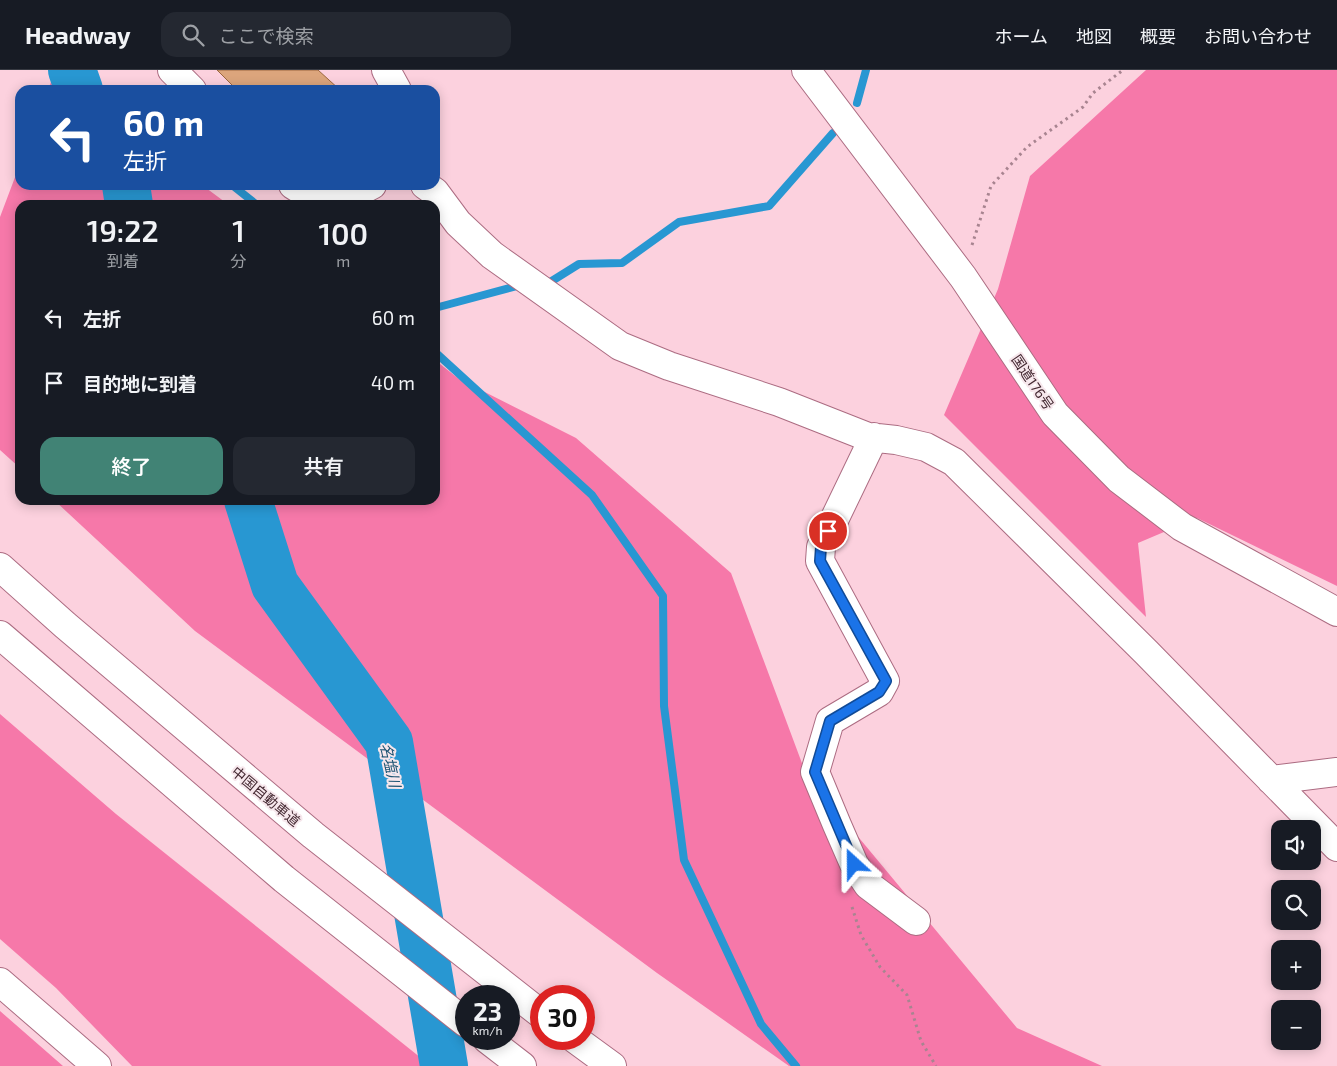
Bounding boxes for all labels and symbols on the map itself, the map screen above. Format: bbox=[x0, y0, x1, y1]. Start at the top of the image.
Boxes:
street label: 国道176号 bbox=[1008, 351, 1058, 413]
pin bbox=[807, 510, 849, 552]
water label: 名塩川 bbox=[377, 741, 405, 791]
street label: 中国自動車道 bbox=[228, 762, 304, 830]
position arrow bbox=[827, 837, 879, 889]
speed limit sign: 30 bbox=[530, 985, 595, 1050]

